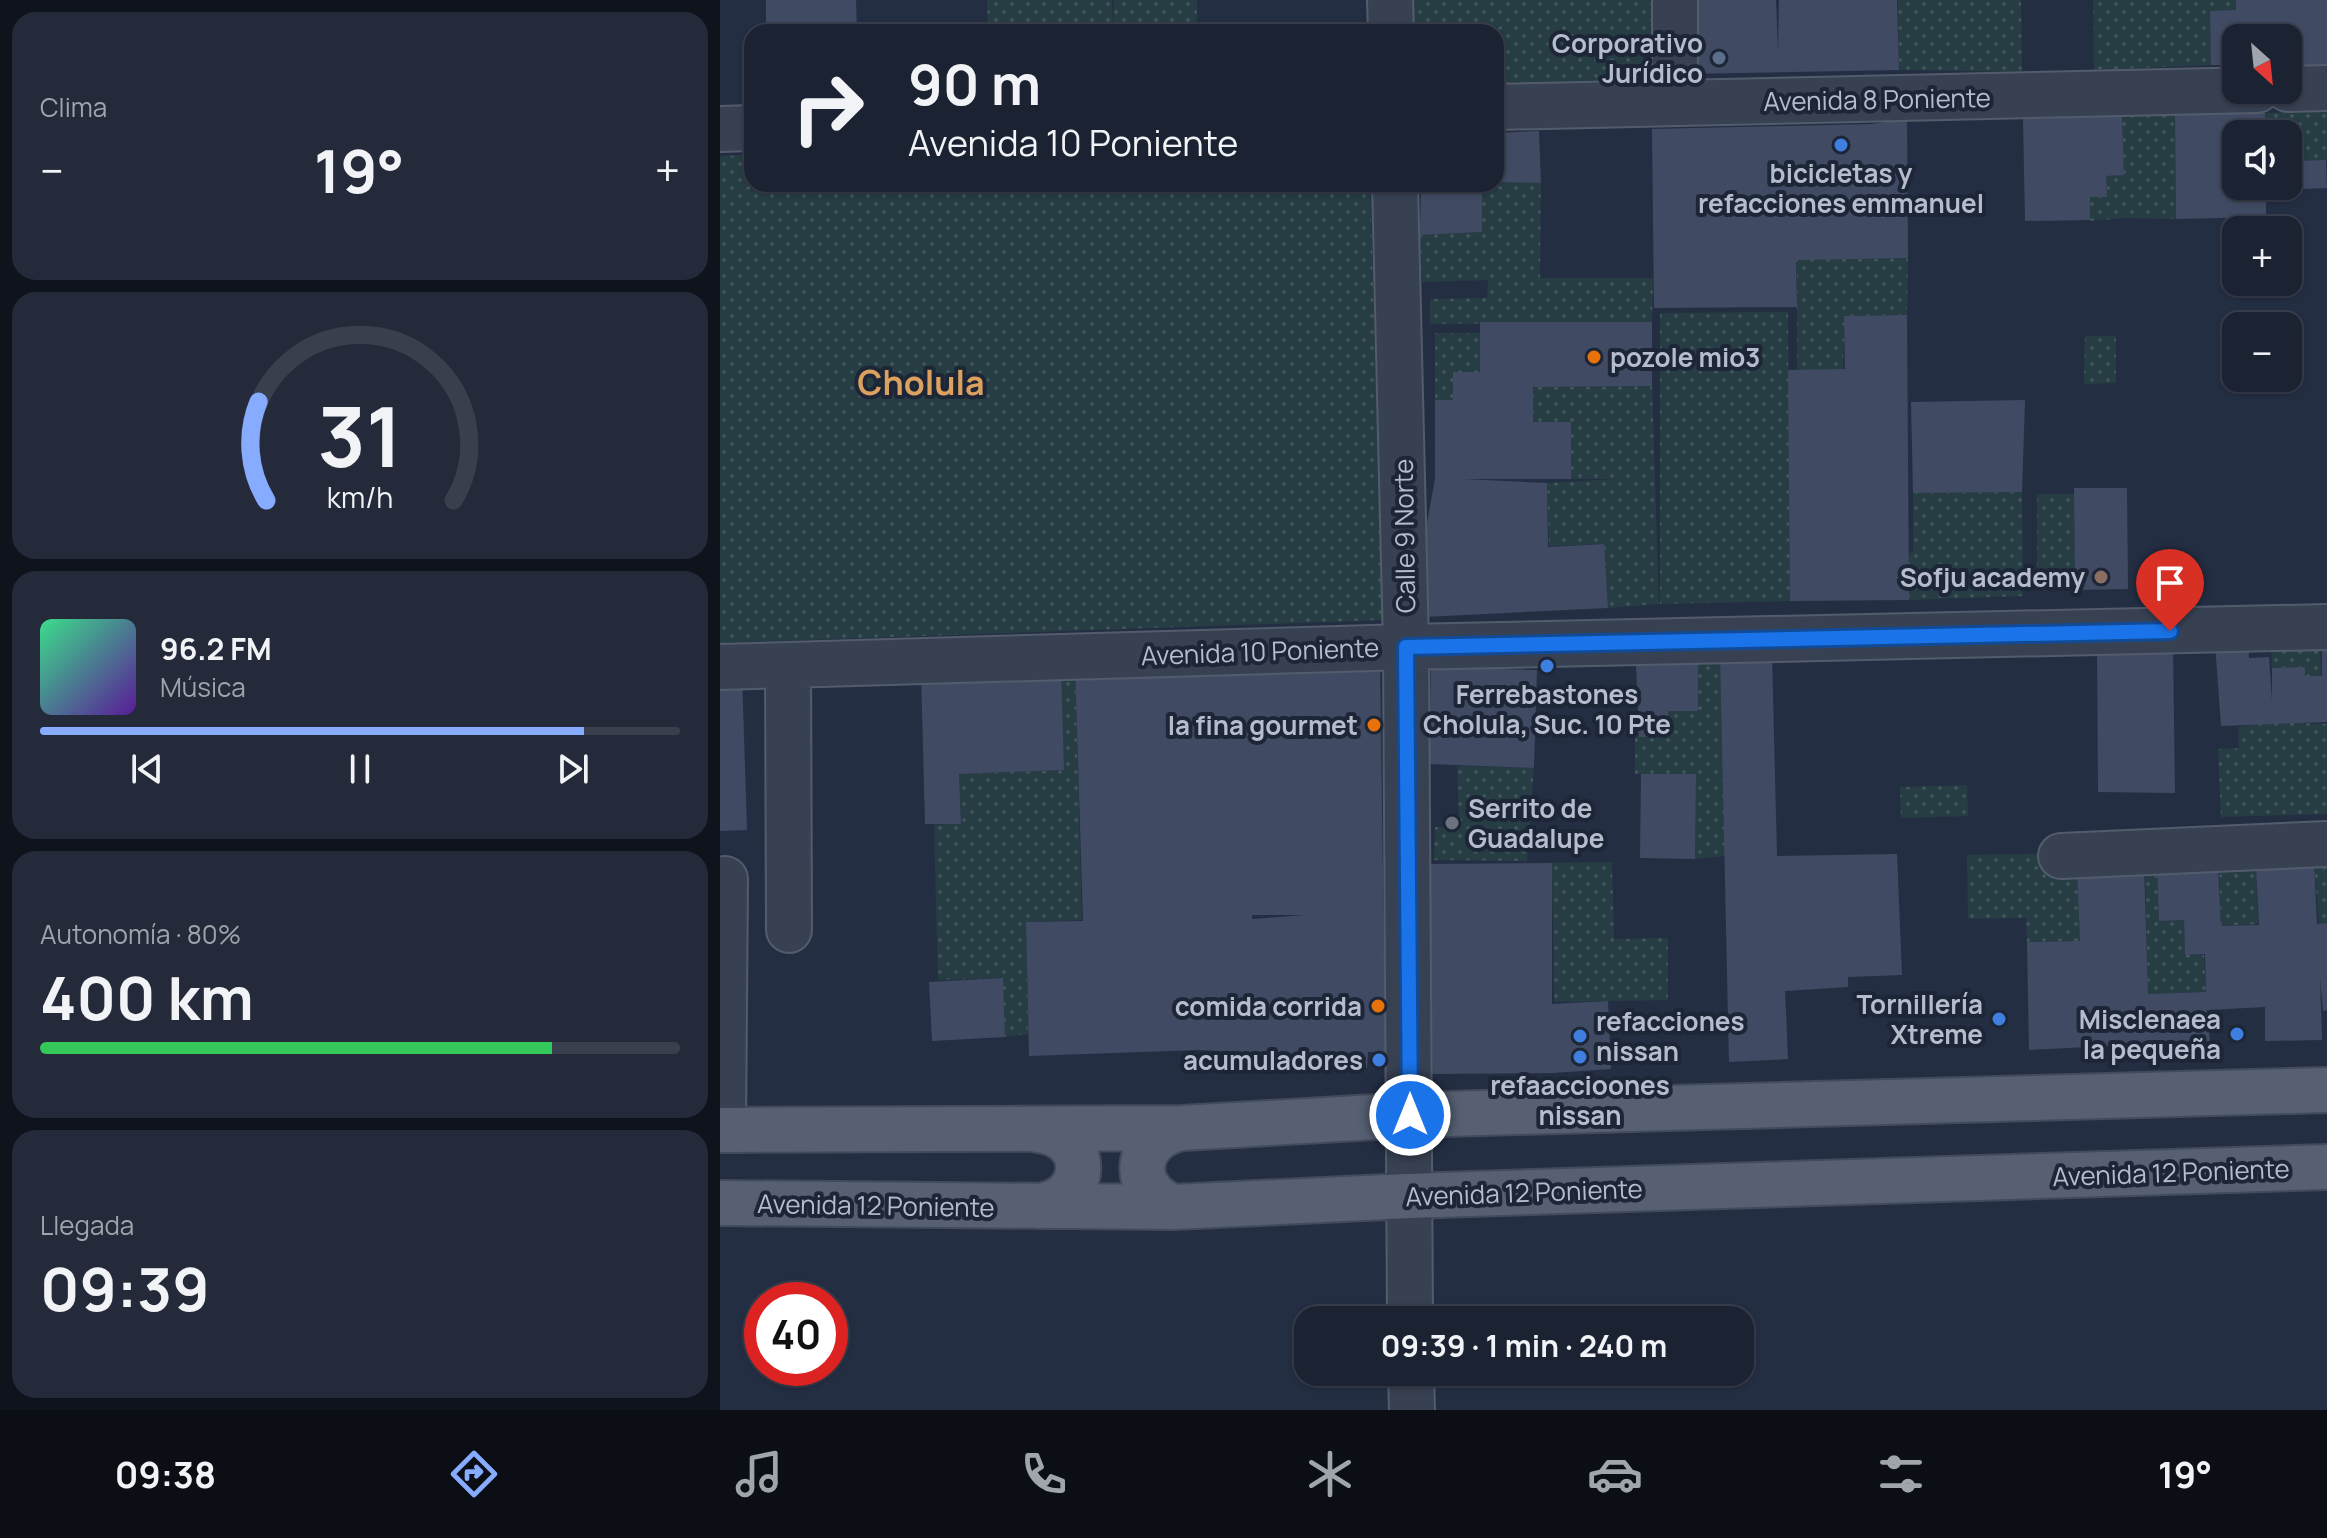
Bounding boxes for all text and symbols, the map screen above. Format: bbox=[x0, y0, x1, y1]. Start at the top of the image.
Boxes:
north arrow bbox=[2222, 24, 2302, 104]
map controls bbox=[2222, 24, 2302, 392]
place label: Corporativo Jurídico bbox=[1552, 25, 1703, 91]
text: 90 m bbox=[908, 45, 1041, 122]
marker: Corporativo Jurídico bbox=[1710, 49, 1728, 67]
icon: right bbox=[776, 56, 880, 160]
street label: Avenida 8 Poniente bbox=[1763, 79, 1991, 119]
text: Clima bbox=[40, 89, 107, 125]
text: Avenida 10 Poniente bbox=[908, 118, 1238, 167]
button: sound bbox=[2222, 120, 2302, 200]
text: 19° bbox=[314, 129, 404, 211]
marker: bicicletas y refacciones emmanuel bbox=[1832, 136, 1850, 154]
text: − bbox=[40, 140, 64, 200]
text: + bbox=[655, 140, 680, 200]
place label: bicicletas y refacciones emmanuel bbox=[1698, 155, 1984, 221]
button: + bbox=[2222, 216, 2302, 296]
button: − bbox=[2222, 312, 2302, 392]
place label: pozole mio3 bbox=[1610, 339, 1760, 375]
marker: pozole mio3 bbox=[1585, 348, 1603, 366]
district label: Cholula bbox=[857, 359, 985, 405]
text: 31 bbox=[318, 378, 402, 492]
street label: Calle 9 Norte bbox=[1385, 458, 1423, 614]
text: km/h bbox=[327, 479, 393, 518]
pin bbox=[2136, 549, 2204, 631]
place label: Sofju academy bbox=[1900, 559, 2085, 595]
icon: arrive bbox=[2148, 561, 2192, 605]
marker: Sofju academy bbox=[2092, 568, 2110, 586]
text: 96.2 FM bbox=[160, 628, 272, 669]
street label: Avenida 10 Poniente bbox=[1140, 629, 1380, 673]
marker: Ferrebastones Cholula, Suc. 10 Pte bbox=[1538, 657, 1556, 675]
text: Música bbox=[160, 669, 246, 705]
place label: Ferrebastones Cholula, Suc. 10 Pte bbox=[1423, 676, 1671, 742]
place label: la fina gourmet bbox=[1168, 707, 1358, 743]
marker: la fina gourmet bbox=[1365, 716, 1383, 734]
icon: previous bbox=[125, 747, 169, 791]
icon: pause bbox=[338, 747, 382, 791]
icon: next bbox=[551, 747, 595, 791]
place label: Serrito de Guadalupe bbox=[1468, 790, 1605, 856]
marker: Serrito de Guadalupe bbox=[1443, 814, 1461, 832]
text: Autonomía · 80% bbox=[40, 916, 241, 952]
text: 400 km bbox=[40, 956, 254, 1038]
place label: Tornillería Xtreme bbox=[1856, 986, 1983, 1052]
place label: comida corrida bbox=[1175, 988, 1362, 1024]
marker: comida corrida bbox=[1369, 997, 1387, 1015]
place label: Misclenaea la pequeña bbox=[2079, 1001, 2221, 1067]
place label: refacciones nissan bbox=[1596, 1003, 1744, 1069]
marker: Tornillería Xtreme bbox=[1990, 1010, 2008, 1028]
marker: Misclenaea la pequeña bbox=[2228, 1025, 2246, 1043]
marker: refacciones nissan bbox=[1571, 1027, 1589, 1045]
place label: acumuladores bbox=[1183, 1042, 1363, 1078]
marker: refaaccioones nissan bbox=[1571, 1048, 1589, 1066]
marker: acumuladores bbox=[1370, 1051, 1388, 1069]
place label: refaaccioones nissan bbox=[1490, 1067, 1670, 1133]
position arrow bbox=[1368, 1073, 1452, 1157]
street label: Avenida 12 Poniente bbox=[2052, 1150, 2290, 1194]
street label: Avenida 12 Poniente bbox=[1405, 1170, 1643, 1214]
street label: Avenida 12 Poniente bbox=[757, 1185, 995, 1225]
text: Llegada bbox=[40, 1207, 134, 1243]
text: 09:39 bbox=[40, 1247, 210, 1329]
speed limit sign: 40 bbox=[744, 1282, 848, 1386]
text: 09:39 · 1 min · 240 m bbox=[1381, 1325, 1667, 1366]
icon: directions bbox=[446, 1446, 502, 1502]
icon: music bbox=[731, 1446, 787, 1502]
icon: phone bbox=[1016, 1446, 1072, 1502]
icon: climate bbox=[1302, 1446, 1358, 1502]
icon: car bbox=[1587, 1446, 1643, 1502]
icon: filters bbox=[1873, 1446, 1929, 1502]
text: 09:38 bbox=[115, 1450, 216, 1499]
text: 19° bbox=[2158, 1450, 2212, 1499]

